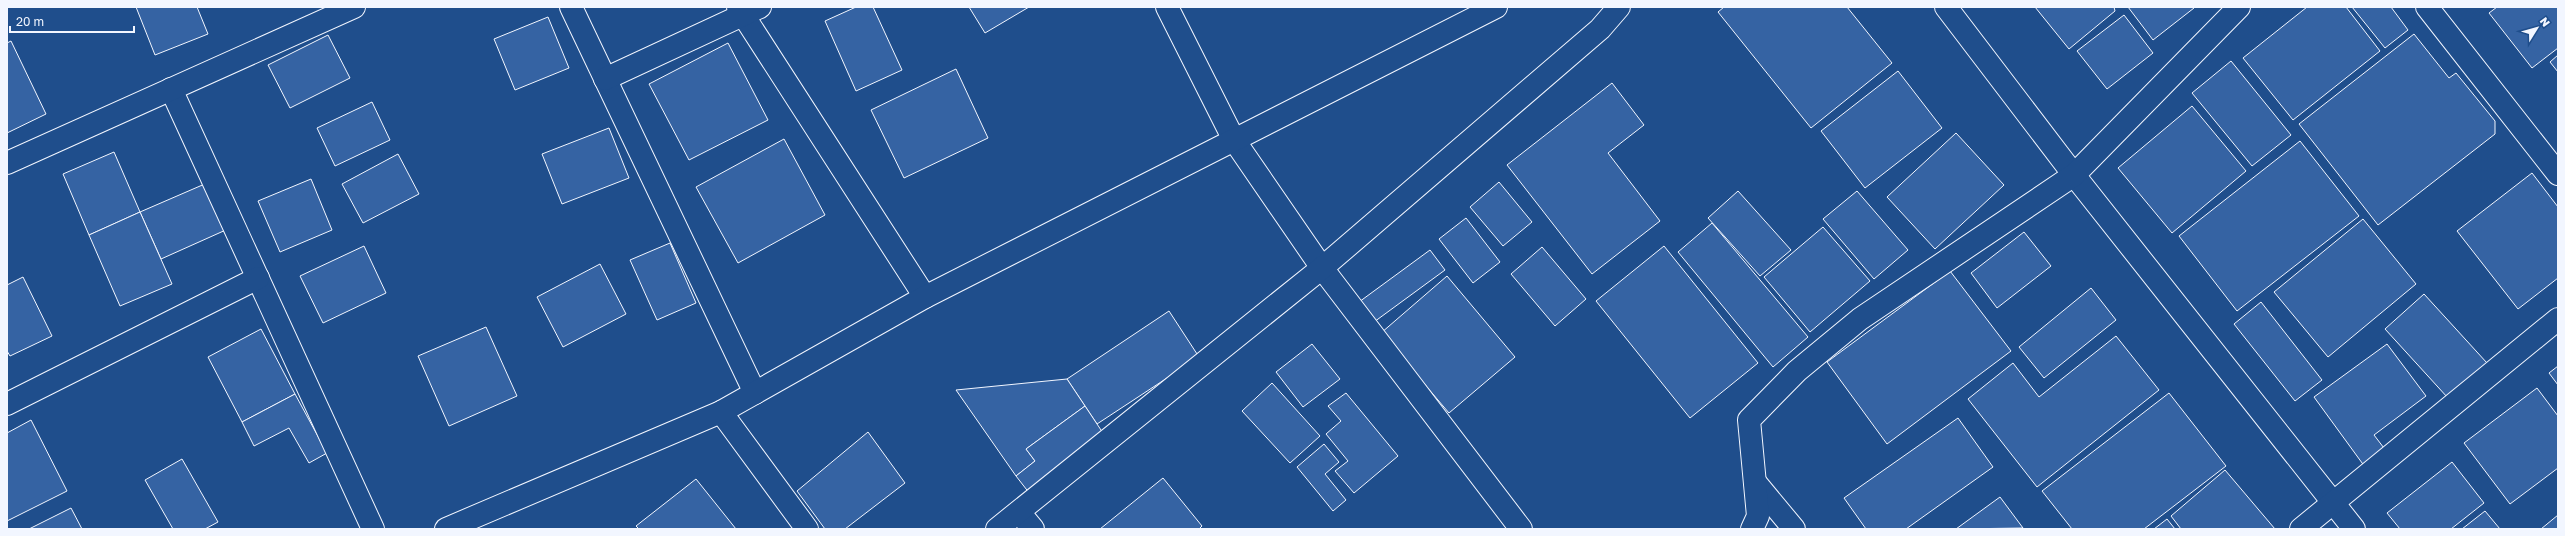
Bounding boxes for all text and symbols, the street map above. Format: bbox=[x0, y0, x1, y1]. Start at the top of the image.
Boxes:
scale bar bbox=[10, 8, 134, 34]
north arrow bbox=[2517, 8, 2557, 48]
text: 20 m bbox=[16, 14, 44, 29]
text: N bbox=[2538, 14, 2553, 29]

